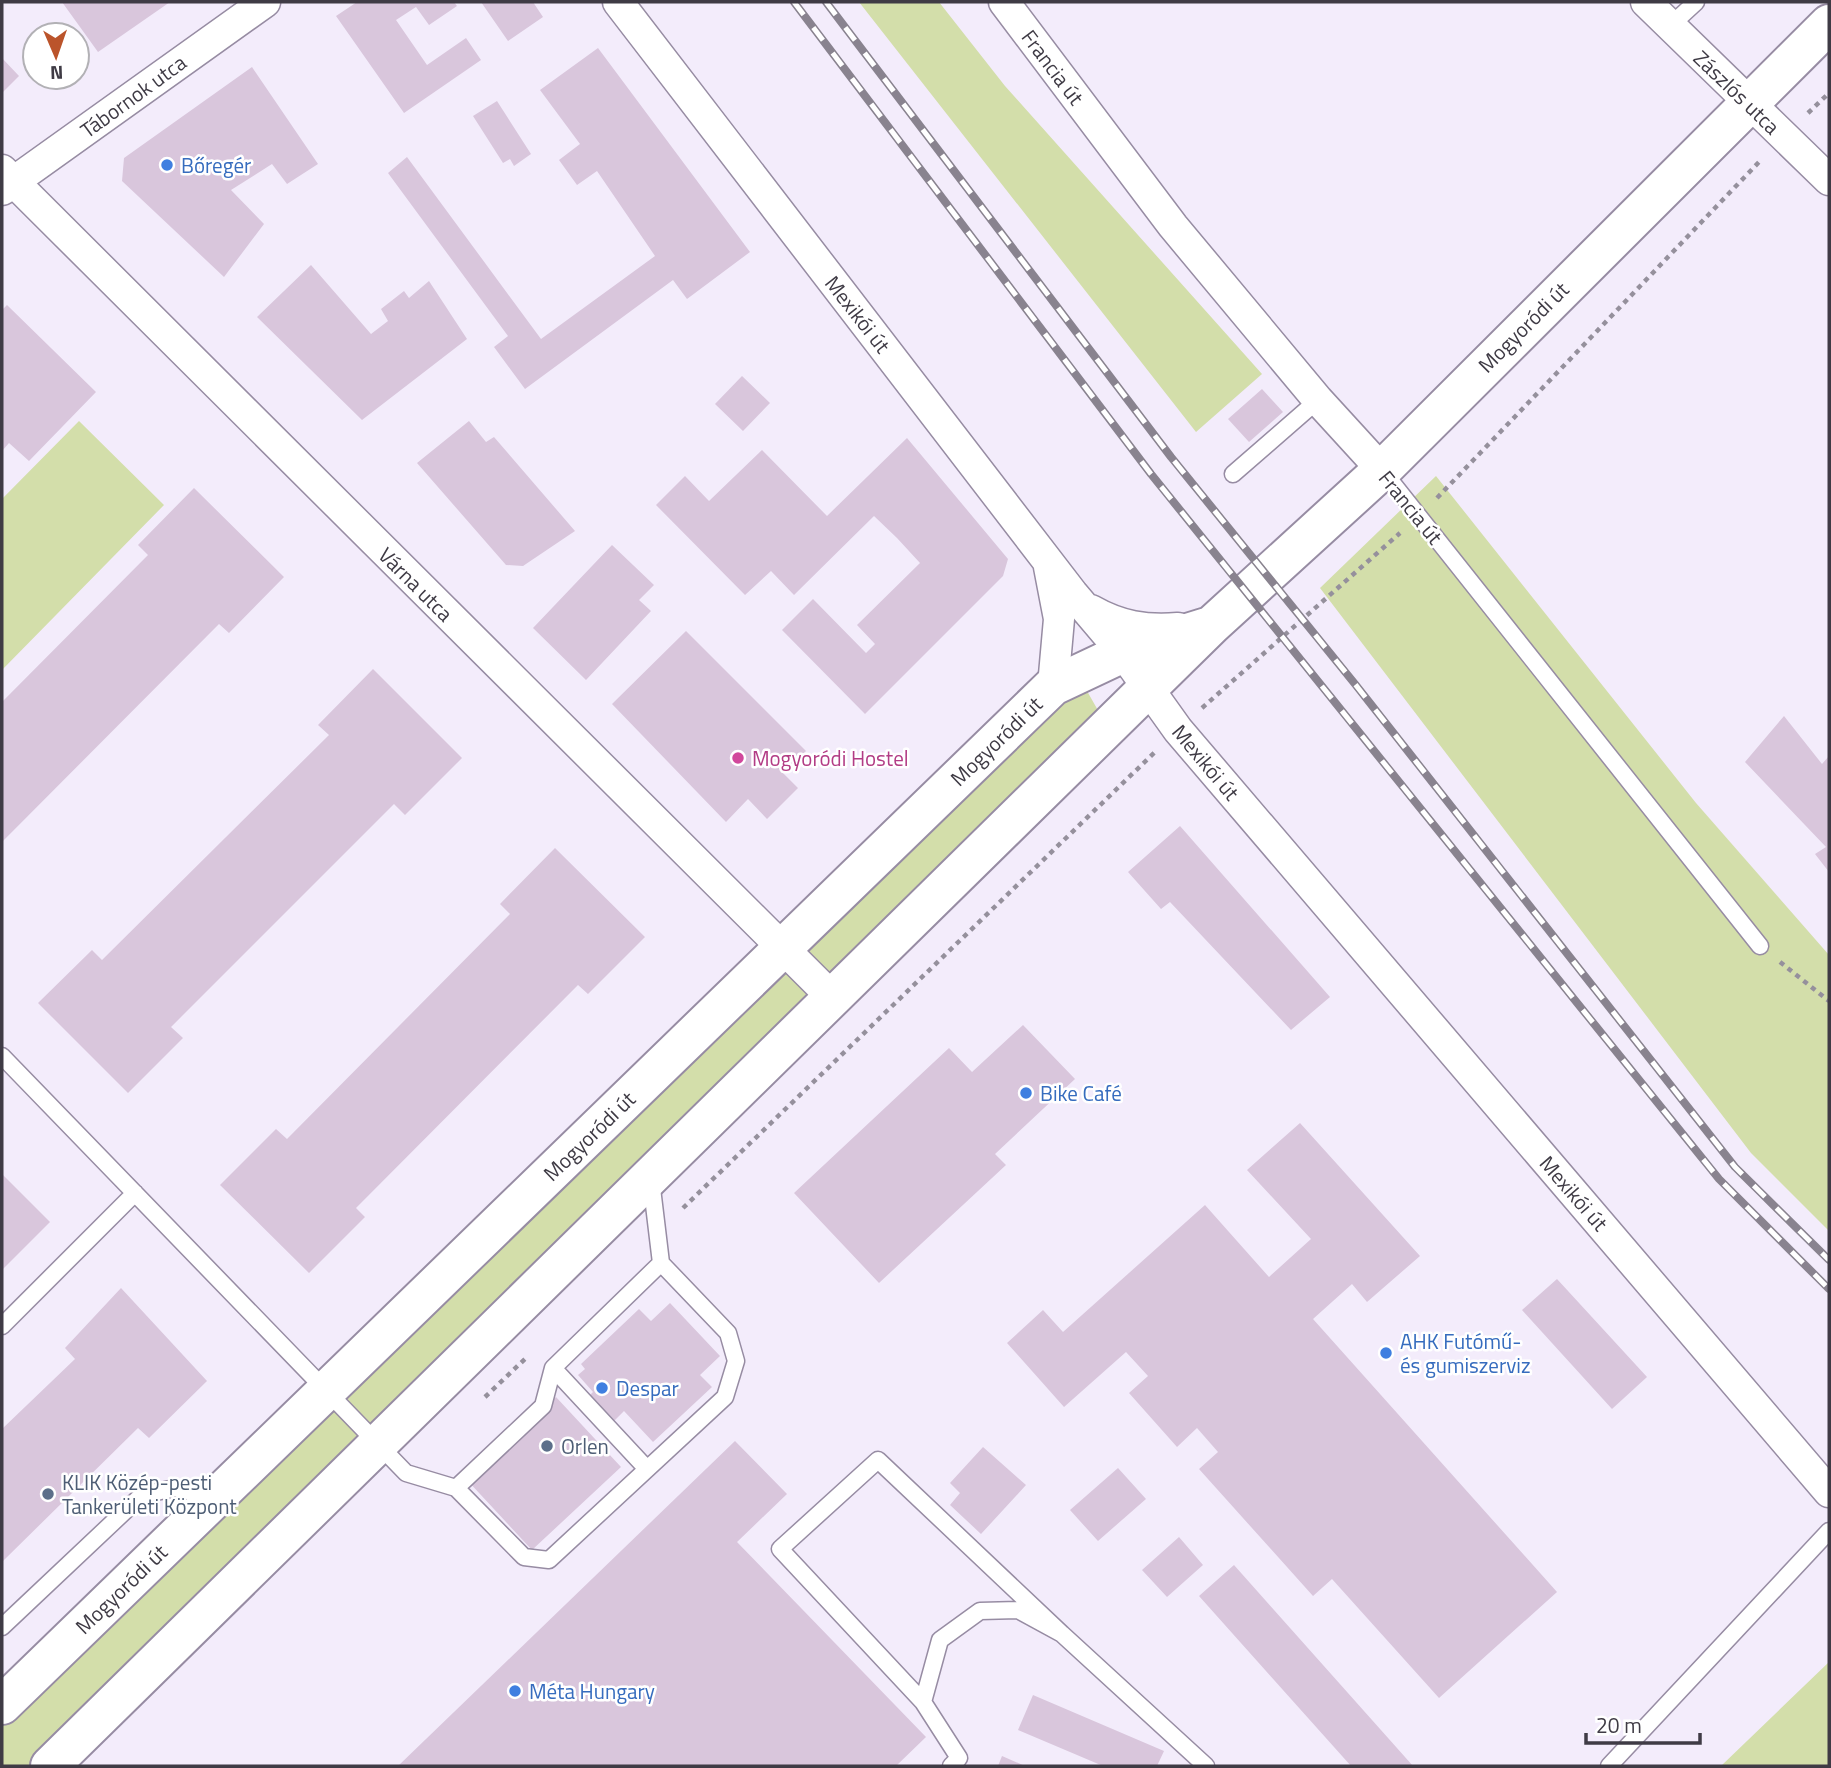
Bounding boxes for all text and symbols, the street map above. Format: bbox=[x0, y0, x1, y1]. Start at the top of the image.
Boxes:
north arrow bbox=[21, 21, 91, 91]
street label: Francia út bbox=[1014, 23, 1092, 112]
street label: Zászlós utca bbox=[1686, 42, 1788, 142]
street label: Tábornok utca bbox=[73, 46, 193, 145]
text: N bbox=[50, 59, 64, 88]
place label: Bőregér bbox=[181, 149, 251, 181]
marker: Bőregér bbox=[159, 157, 175, 173]
street label: Mexikói út bbox=[817, 268, 899, 360]
street label: Mogyoródi út bbox=[1470, 274, 1576, 380]
street label: Francia út bbox=[1371, 463, 1451, 551]
street label: Várna utca bbox=[371, 539, 461, 629]
street label: Mogyoródi út bbox=[943, 688, 1050, 793]
street label: Mexikói út bbox=[1165, 717, 1248, 808]
place label: Mogyoródi Hostel bbox=[752, 742, 909, 774]
marker: Mogyoródi Hostel bbox=[730, 750, 746, 766]
place label: Bike Café bbox=[1040, 1077, 1122, 1109]
street label: Mogyoródi út bbox=[536, 1083, 643, 1188]
marker: Bike Café bbox=[1018, 1085, 1034, 1101]
street label: Mexikói út bbox=[1532, 1148, 1616, 1238]
place label: AHK Futómű- és gumiszerviz bbox=[1400, 1325, 1530, 1381]
marker: AHK Futómű- és gumiszerviz bbox=[1378, 1345, 1394, 1361]
place label: Despar bbox=[616, 1372, 679, 1404]
marker: Despar bbox=[594, 1380, 610, 1396]
place label: Orlen bbox=[561, 1430, 609, 1462]
marker: Orlen bbox=[539, 1438, 555, 1454]
place label: KLIK Közép-pesti Tankerületi Központ bbox=[62, 1466, 237, 1522]
marker: KLIK Közép-pesti Tankerületi Központ bbox=[40, 1486, 56, 1502]
street label: Mogyoródi út bbox=[68, 1536, 175, 1641]
place label: Méta Hungary bbox=[529, 1675, 655, 1707]
marker: Méta Hungary bbox=[507, 1683, 523, 1699]
scale bar bbox=[1586, 1702, 1700, 1746]
text: 20 m bbox=[1596, 1709, 1642, 1741]

